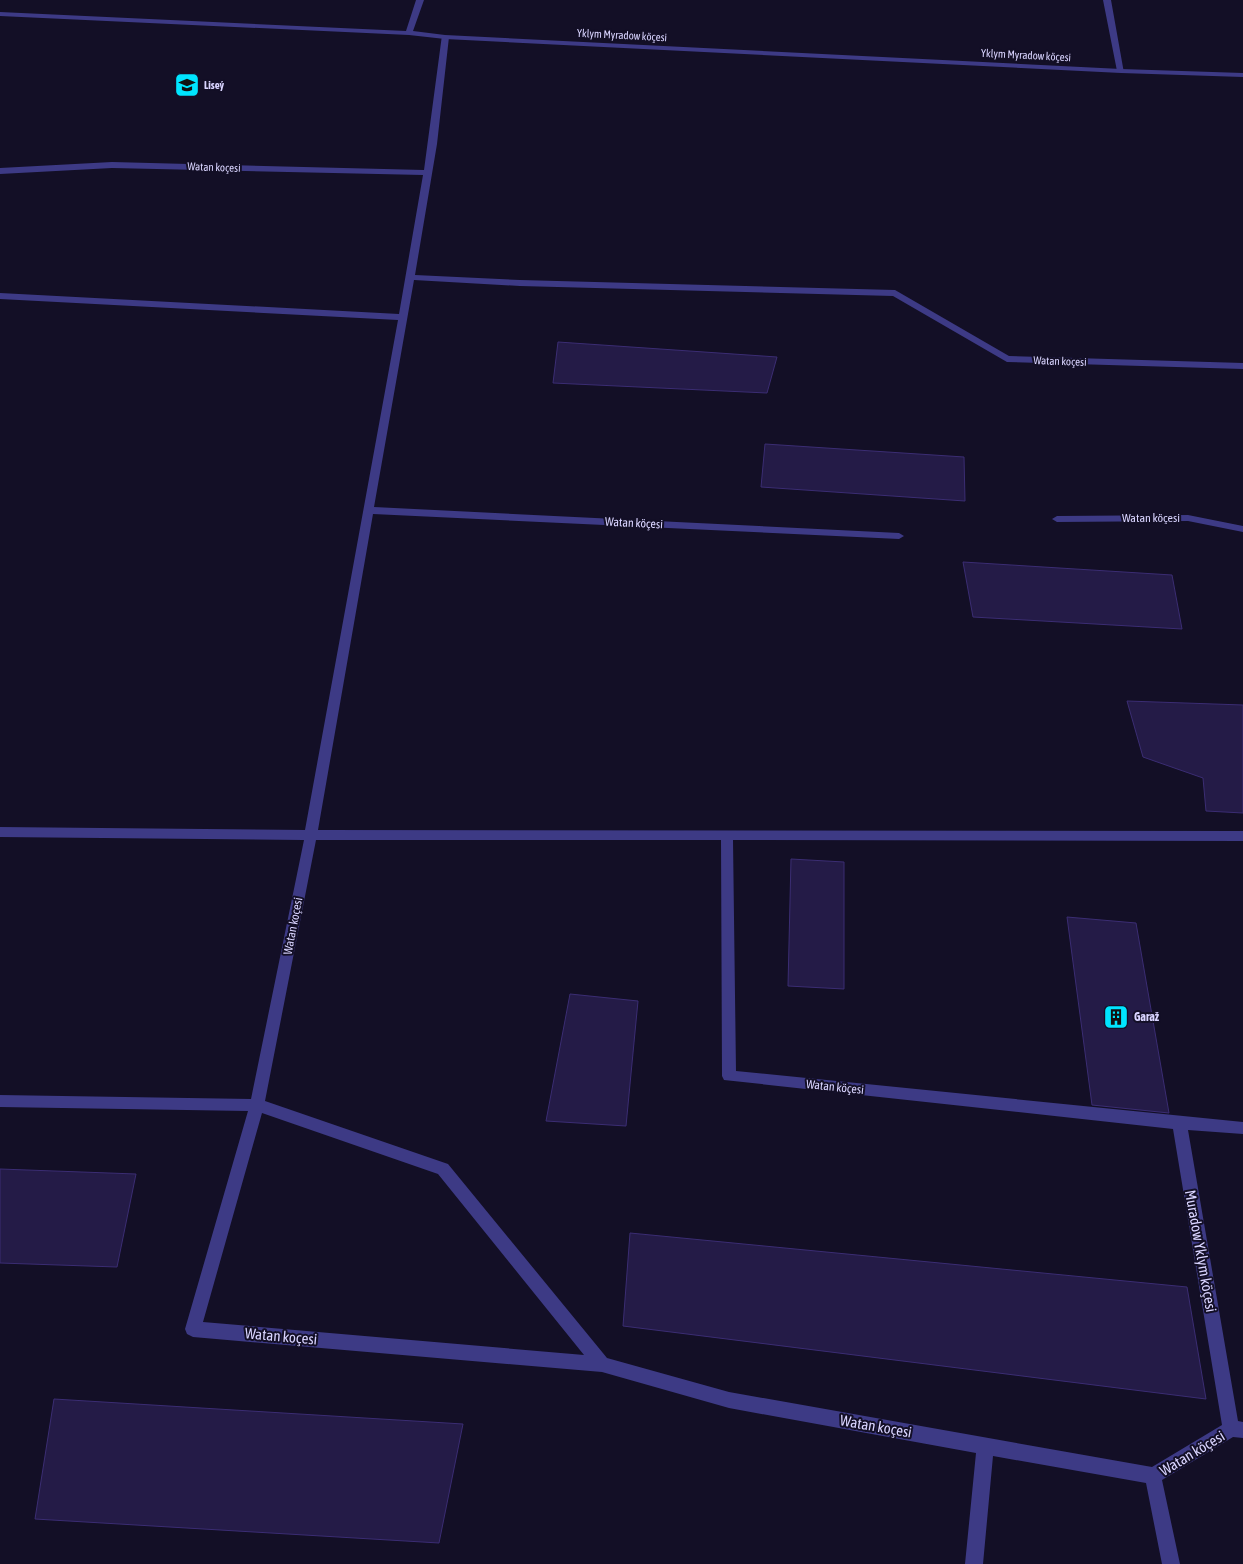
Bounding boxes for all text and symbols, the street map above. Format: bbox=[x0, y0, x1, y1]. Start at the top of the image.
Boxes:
street label: Yklym Myradow köçesi bbox=[577, 27, 667, 43]
street label: Yklym Myradow köçesi bbox=[981, 47, 1071, 63]
school or university icon: Liseý bbox=[174, 72, 200, 98]
place label: Liseý bbox=[204, 79, 225, 91]
street label: Watan koçesi bbox=[187, 160, 241, 174]
street label: Watan koçesi bbox=[1033, 354, 1087, 368]
street label: Watan köçesi bbox=[1122, 511, 1180, 525]
street label: Watan köçesi bbox=[605, 514, 663, 532]
street label: Watan koçesi bbox=[281, 896, 305, 956]
building icon: Garaž bbox=[1103, 1004, 1129, 1030]
place label: Garaž bbox=[1134, 1010, 1160, 1024]
street label: Watan köçesi bbox=[805, 1077, 865, 1097]
street label: Muradow Yklym köçesi bbox=[1182, 1188, 1220, 1314]
street label: Watan koçesi bbox=[244, 1324, 318, 1348]
street label: Watan koçesi bbox=[839, 1411, 913, 1441]
street label: Watan köçesi bbox=[1157, 1427, 1227, 1479]

